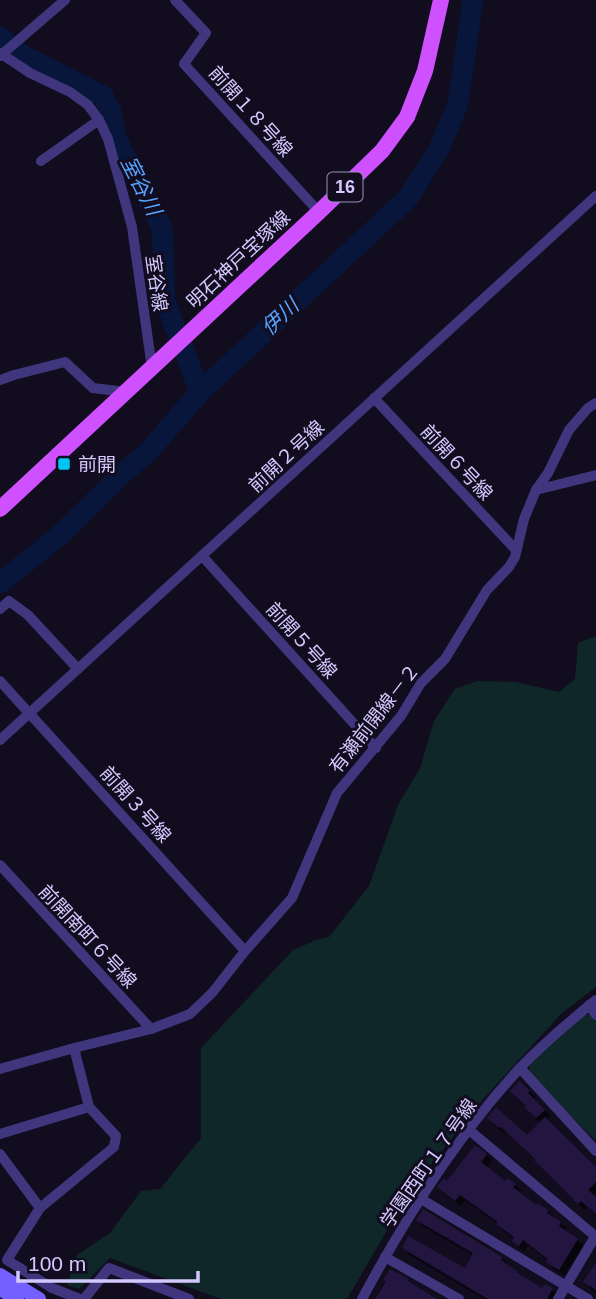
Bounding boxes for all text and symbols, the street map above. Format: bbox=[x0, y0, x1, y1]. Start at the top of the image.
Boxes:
street label: 前開１８号線 bbox=[205, 62, 297, 161]
water label: 室谷川 bbox=[117, 152, 167, 221]
road number: 16 bbox=[328, 172, 362, 202]
street label: 明石神戸宝塚線 bbox=[183, 206, 294, 312]
street label: 室谷線 bbox=[142, 253, 171, 313]
water label: 伊川 bbox=[256, 293, 304, 339]
street label: 前開２号線 bbox=[244, 416, 328, 496]
street label: 前開６号線 bbox=[417, 420, 497, 504]
place label: 前開 bbox=[78, 454, 116, 475]
marker: 前開 bbox=[56, 456, 72, 472]
street label: 前開５号線 bbox=[262, 598, 341, 683]
street label: 有瀬前開線－２ bbox=[325, 659, 424, 777]
street label: 前開３号線 bbox=[96, 762, 175, 847]
street label: 前開南町６号線 bbox=[35, 881, 141, 992]
street label: 学園西町１７号線 bbox=[376, 1095, 481, 1232]
scale bar bbox=[18, 1240, 198, 1284]
text: 100 m bbox=[28, 1252, 86, 1275]

